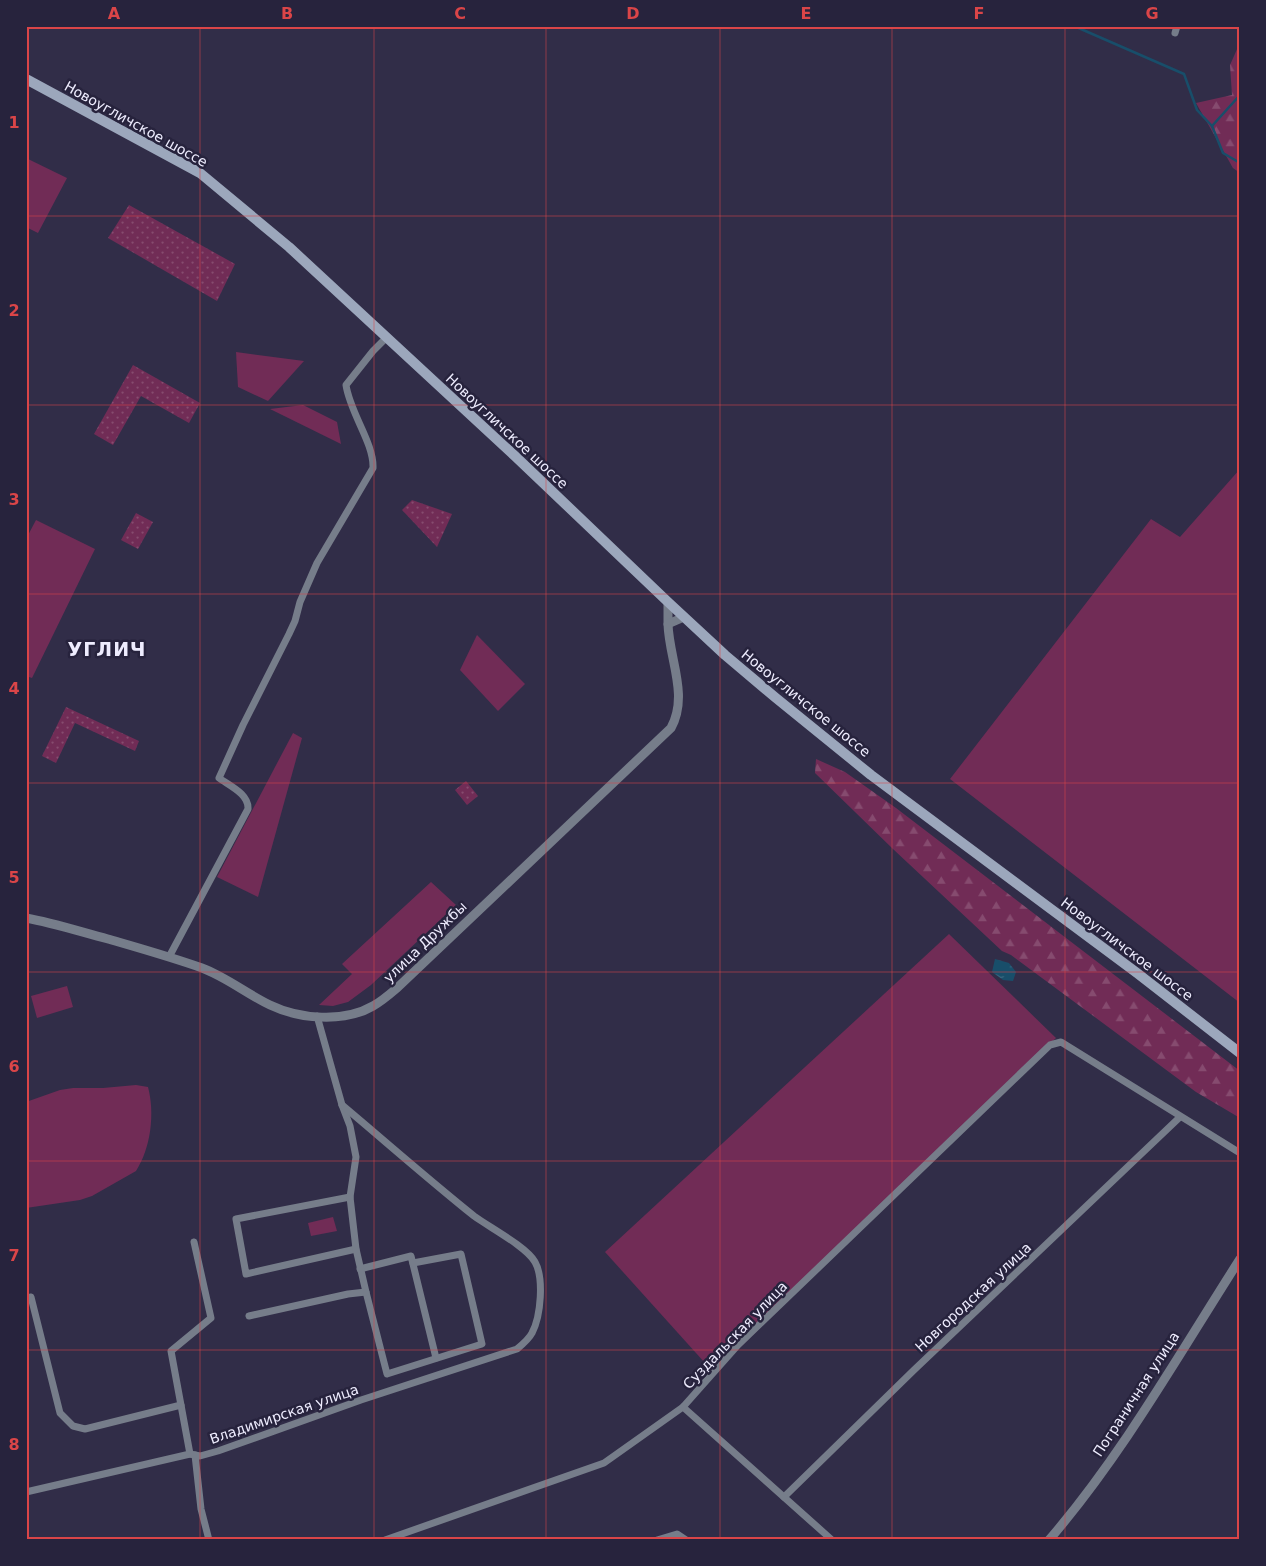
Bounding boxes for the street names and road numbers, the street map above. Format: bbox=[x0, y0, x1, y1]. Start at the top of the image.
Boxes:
street label: Новоугличское шоссе bbox=[62, 78, 210, 170]
street label: Новоугличское шоссе bbox=[443, 370, 571, 492]
street label: Новоугличское шоссе bbox=[738, 646, 874, 760]
street label: Новоугличское шоссе bbox=[1058, 894, 1196, 1004]
street label: улица Дружбы bbox=[380, 898, 470, 986]
street label: Новгородская улица bbox=[912, 1239, 1034, 1355]
street label: Суздальская улица bbox=[680, 1278, 790, 1392]
street label: Пограничная улица bbox=[1090, 1329, 1182, 1459]
street label: Владимирская улица bbox=[207, 1381, 361, 1447]

